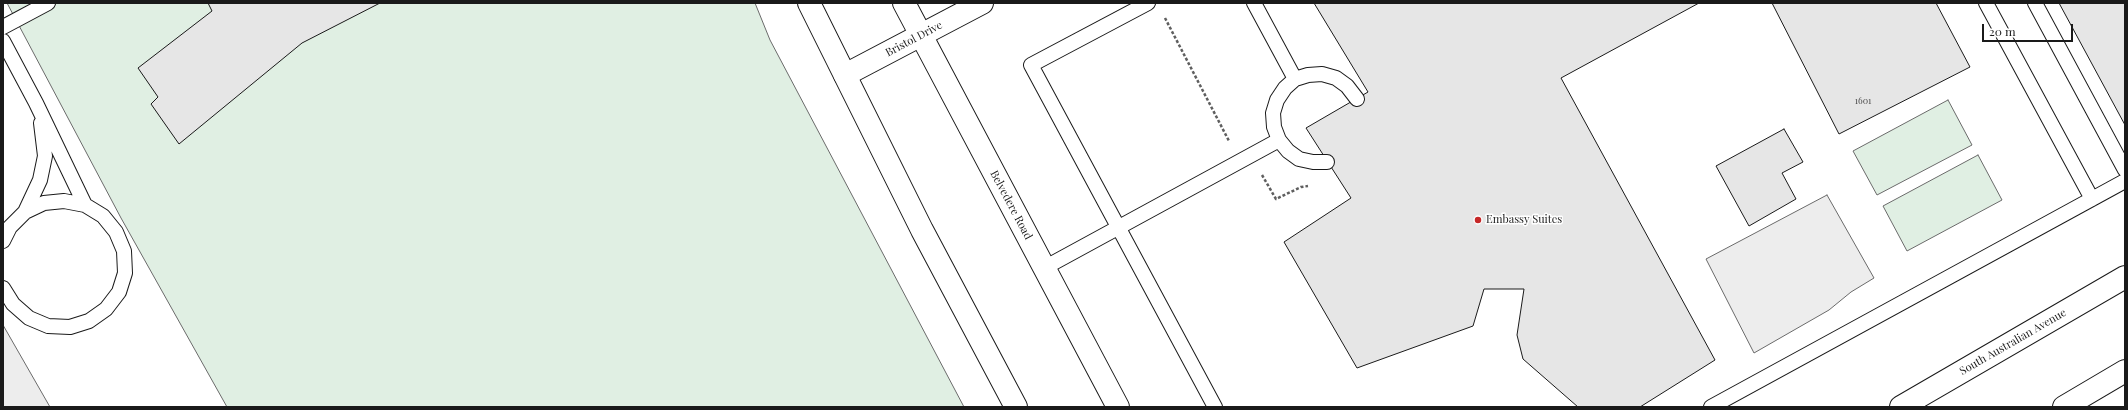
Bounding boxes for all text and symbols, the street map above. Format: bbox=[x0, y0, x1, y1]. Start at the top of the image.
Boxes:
scale bar bbox=[1984, 16, 2075, 42]
street label: Bristol Drive bbox=[883, 19, 945, 59]
text: 20 m bbox=[1989, 23, 2016, 39]
house number: 1601 bbox=[1855, 96, 1871, 106]
street label: Belvedere Road bbox=[987, 168, 1035, 242]
place label: Embassy Suites bbox=[1486, 213, 1562, 227]
marker: Embassy Suites bbox=[1473, 215, 1483, 225]
street label: South Australian Avenue bbox=[1957, 306, 2069, 378]

